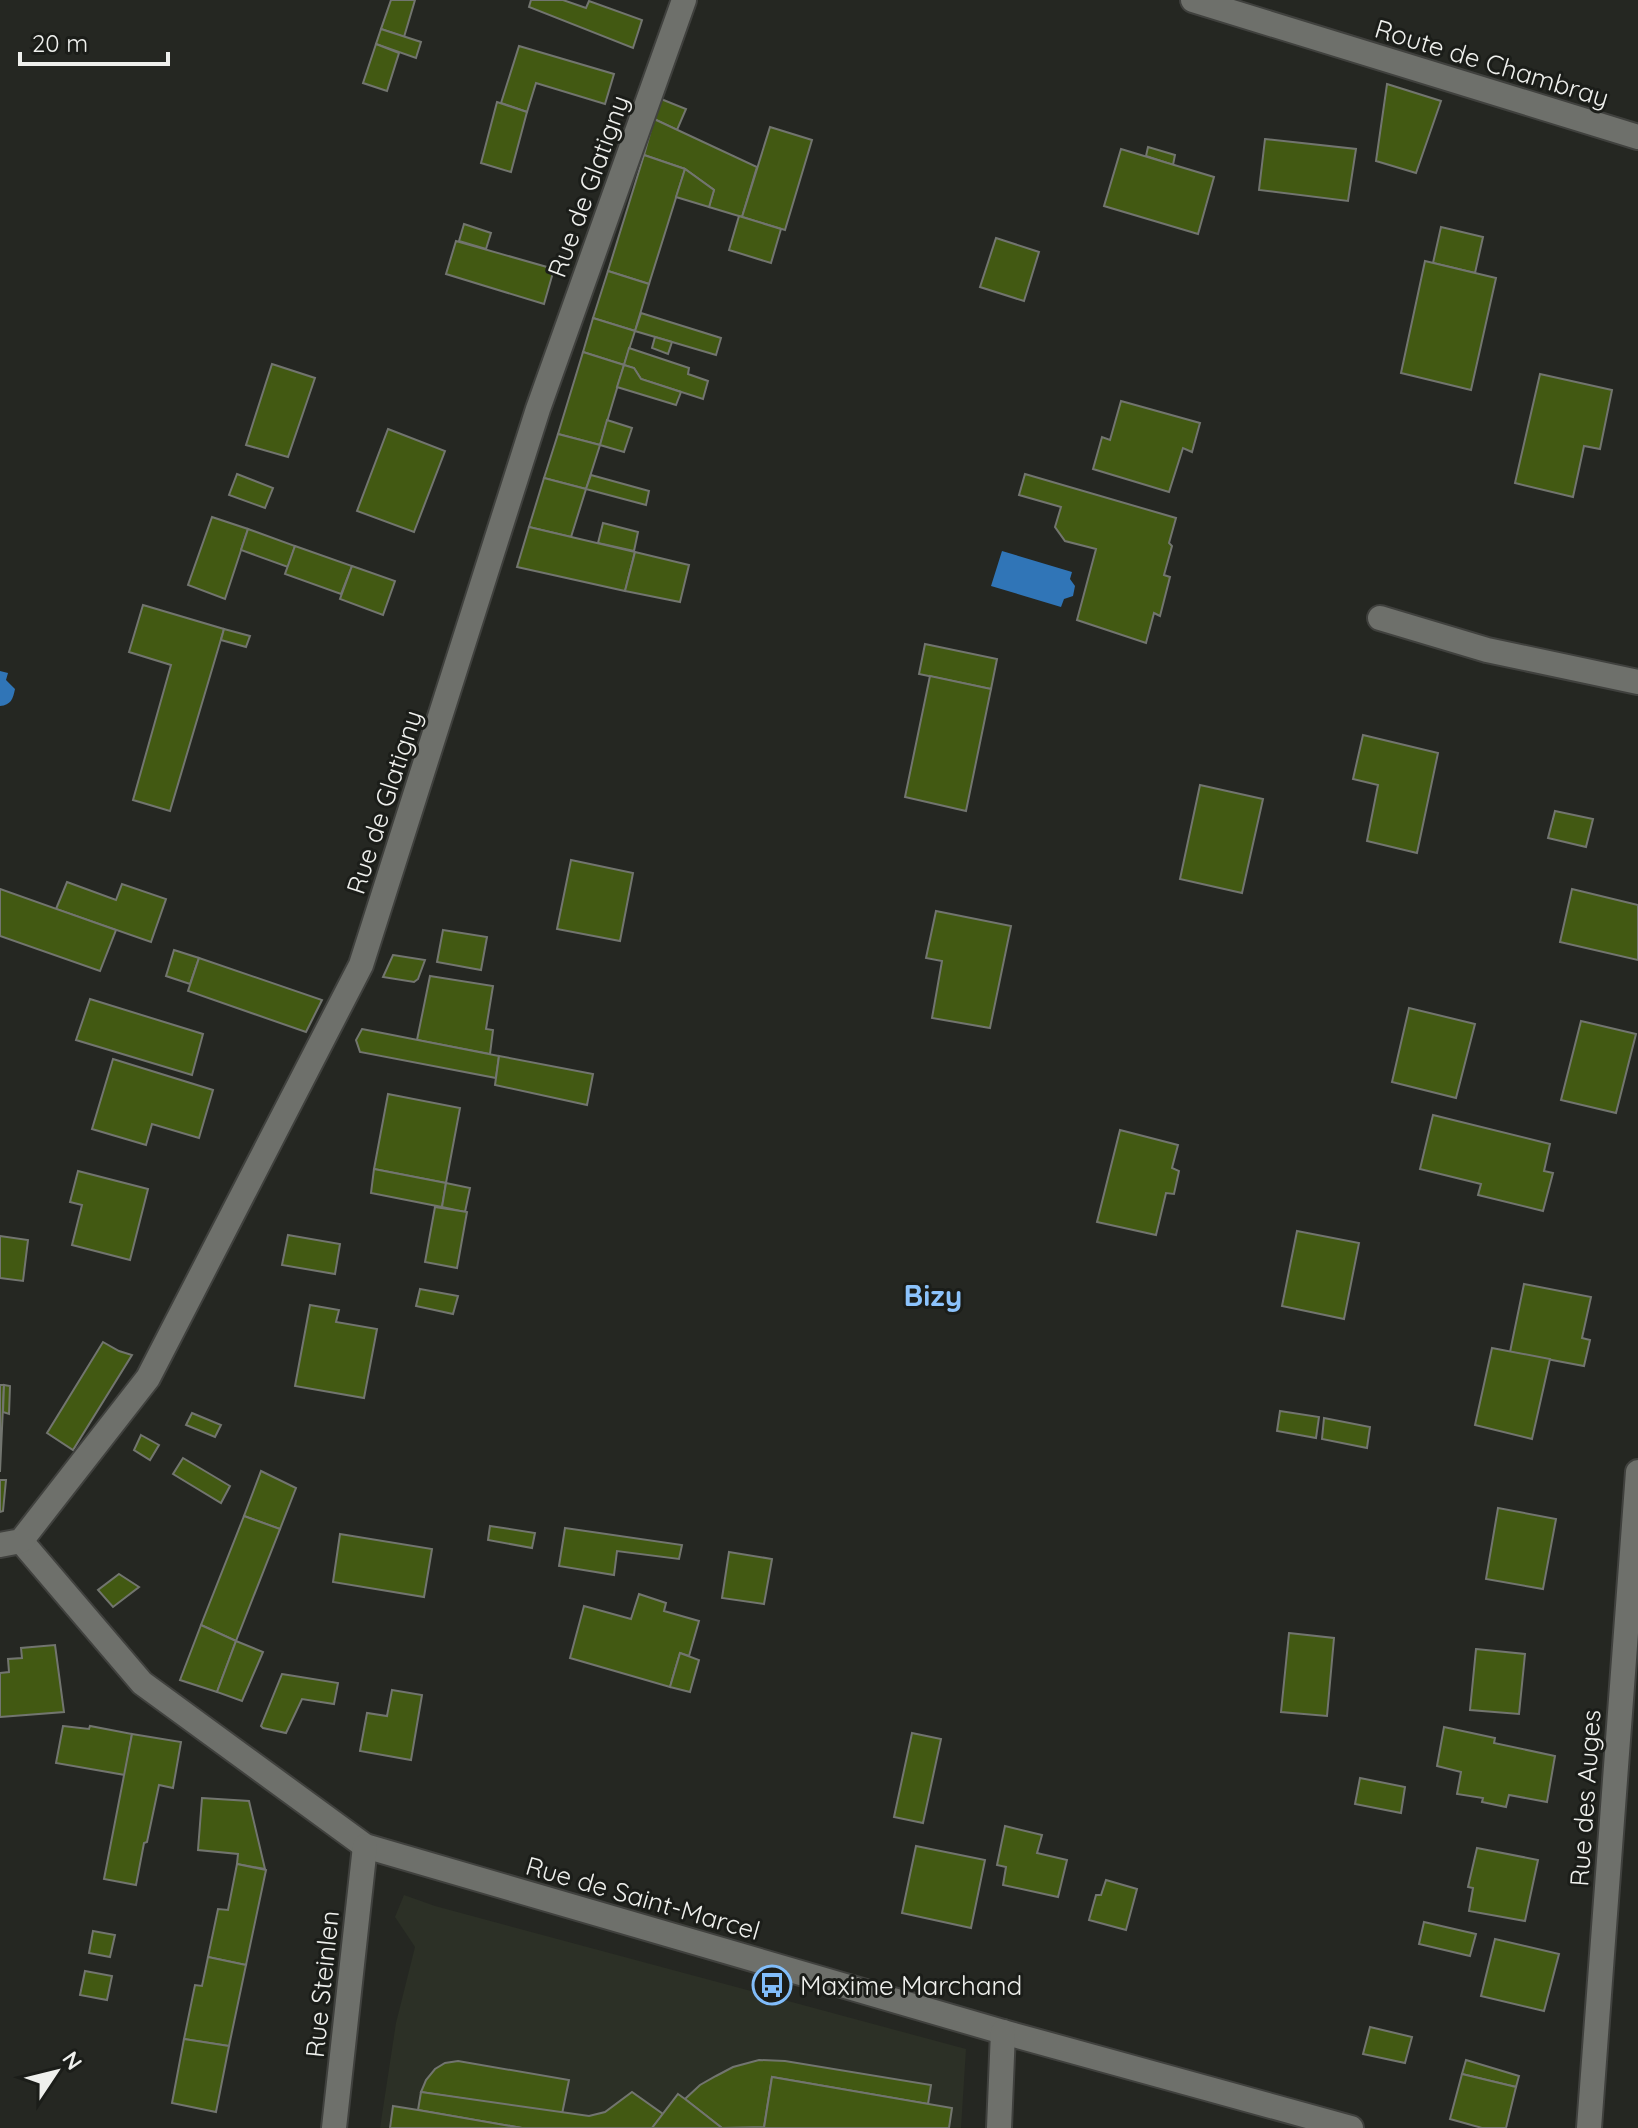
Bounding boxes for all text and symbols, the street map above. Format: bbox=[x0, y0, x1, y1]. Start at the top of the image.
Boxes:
street label: Route de Chambray bbox=[1371, 12, 1613, 114]
scale bar bbox=[20, 16, 168, 66]
text: 20 m bbox=[32, 28, 88, 58]
street label: Rue de Glatigny bbox=[540, 90, 636, 282]
street label: Rue de Glatigny bbox=[339, 706, 429, 898]
district label: Bizy bbox=[904, 1276, 962, 1314]
street label: Rue des Auges bbox=[1562, 1708, 1608, 1888]
street label: Rue de Saint-Marcel bbox=[522, 1849, 764, 1947]
street label: Rue Steinlen bbox=[298, 1909, 346, 2059]
bus stop icon: Maxime Marchand bbox=[751, 1964, 793, 2006]
place label: Maxime Marchand bbox=[800, 1969, 1022, 2002]
north arrow bbox=[16, 2032, 96, 2112]
text: N bbox=[56, 2046, 88, 2075]

